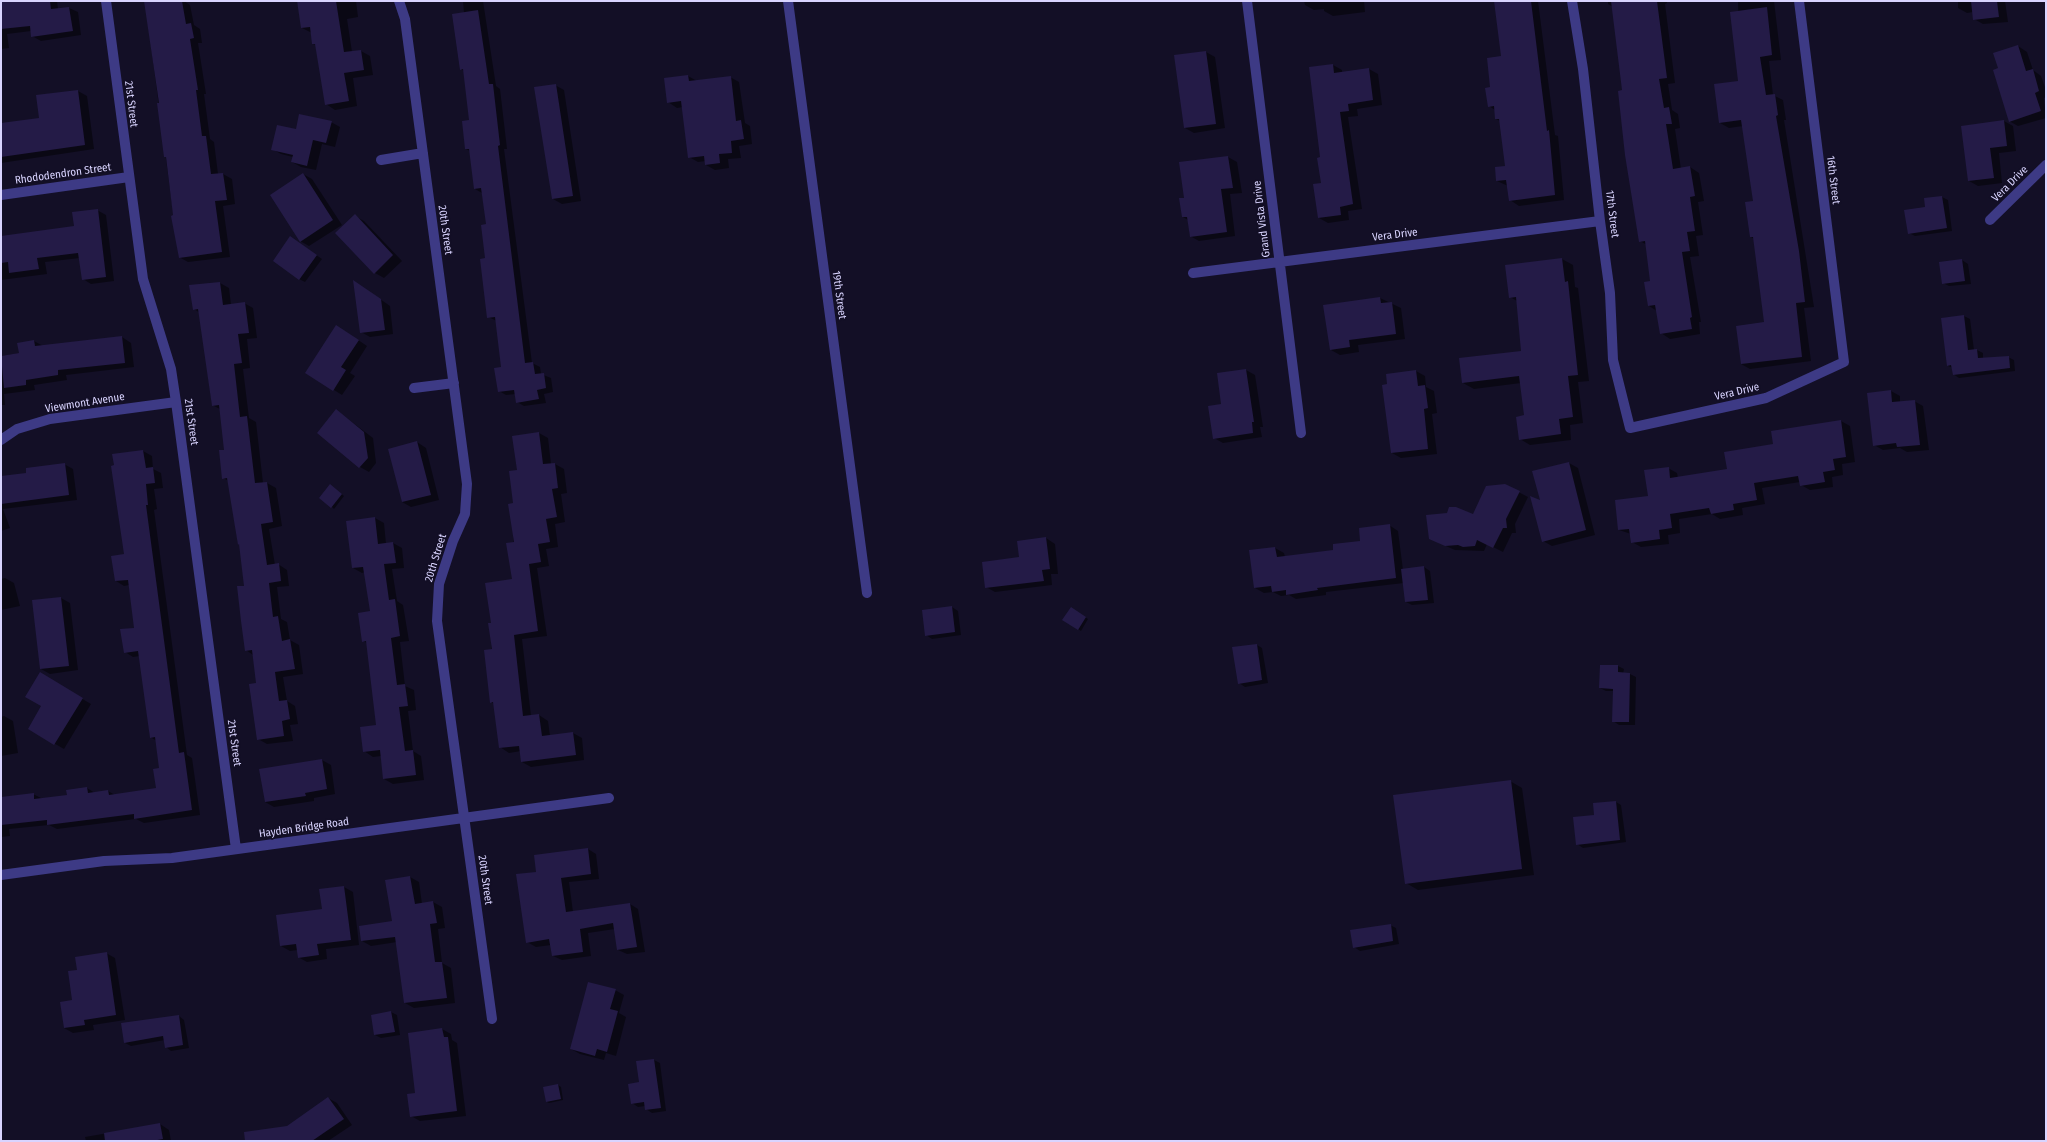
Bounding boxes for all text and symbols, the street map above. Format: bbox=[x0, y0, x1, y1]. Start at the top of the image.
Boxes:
street label: 21st Street bbox=[122, 80, 140, 128]
street label: 16th Street bbox=[1823, 155, 1843, 205]
street label: Rhododendron Street bbox=[14, 161, 112, 187]
street label: Vera Drive bbox=[1989, 163, 2031, 205]
street label: Grand Vista Drive bbox=[1251, 180, 1273, 258]
street label: 17th Street bbox=[1603, 189, 1621, 239]
street label: 20th Street bbox=[435, 205, 455, 255]
street label: Vera Drive bbox=[1372, 226, 1418, 244]
street label: 19th Street bbox=[829, 270, 849, 320]
street label: Vera Drive bbox=[1713, 380, 1761, 404]
street label: Viewmont Avenue bbox=[44, 390, 126, 416]
street label: 21st Street bbox=[181, 398, 201, 446]
street label: 20th Street bbox=[422, 532, 450, 584]
street label: 21st Street bbox=[224, 719, 244, 767]
street label: Hayden Bridge Road bbox=[258, 815, 350, 841]
street label: 20th Street bbox=[475, 855, 495, 905]

